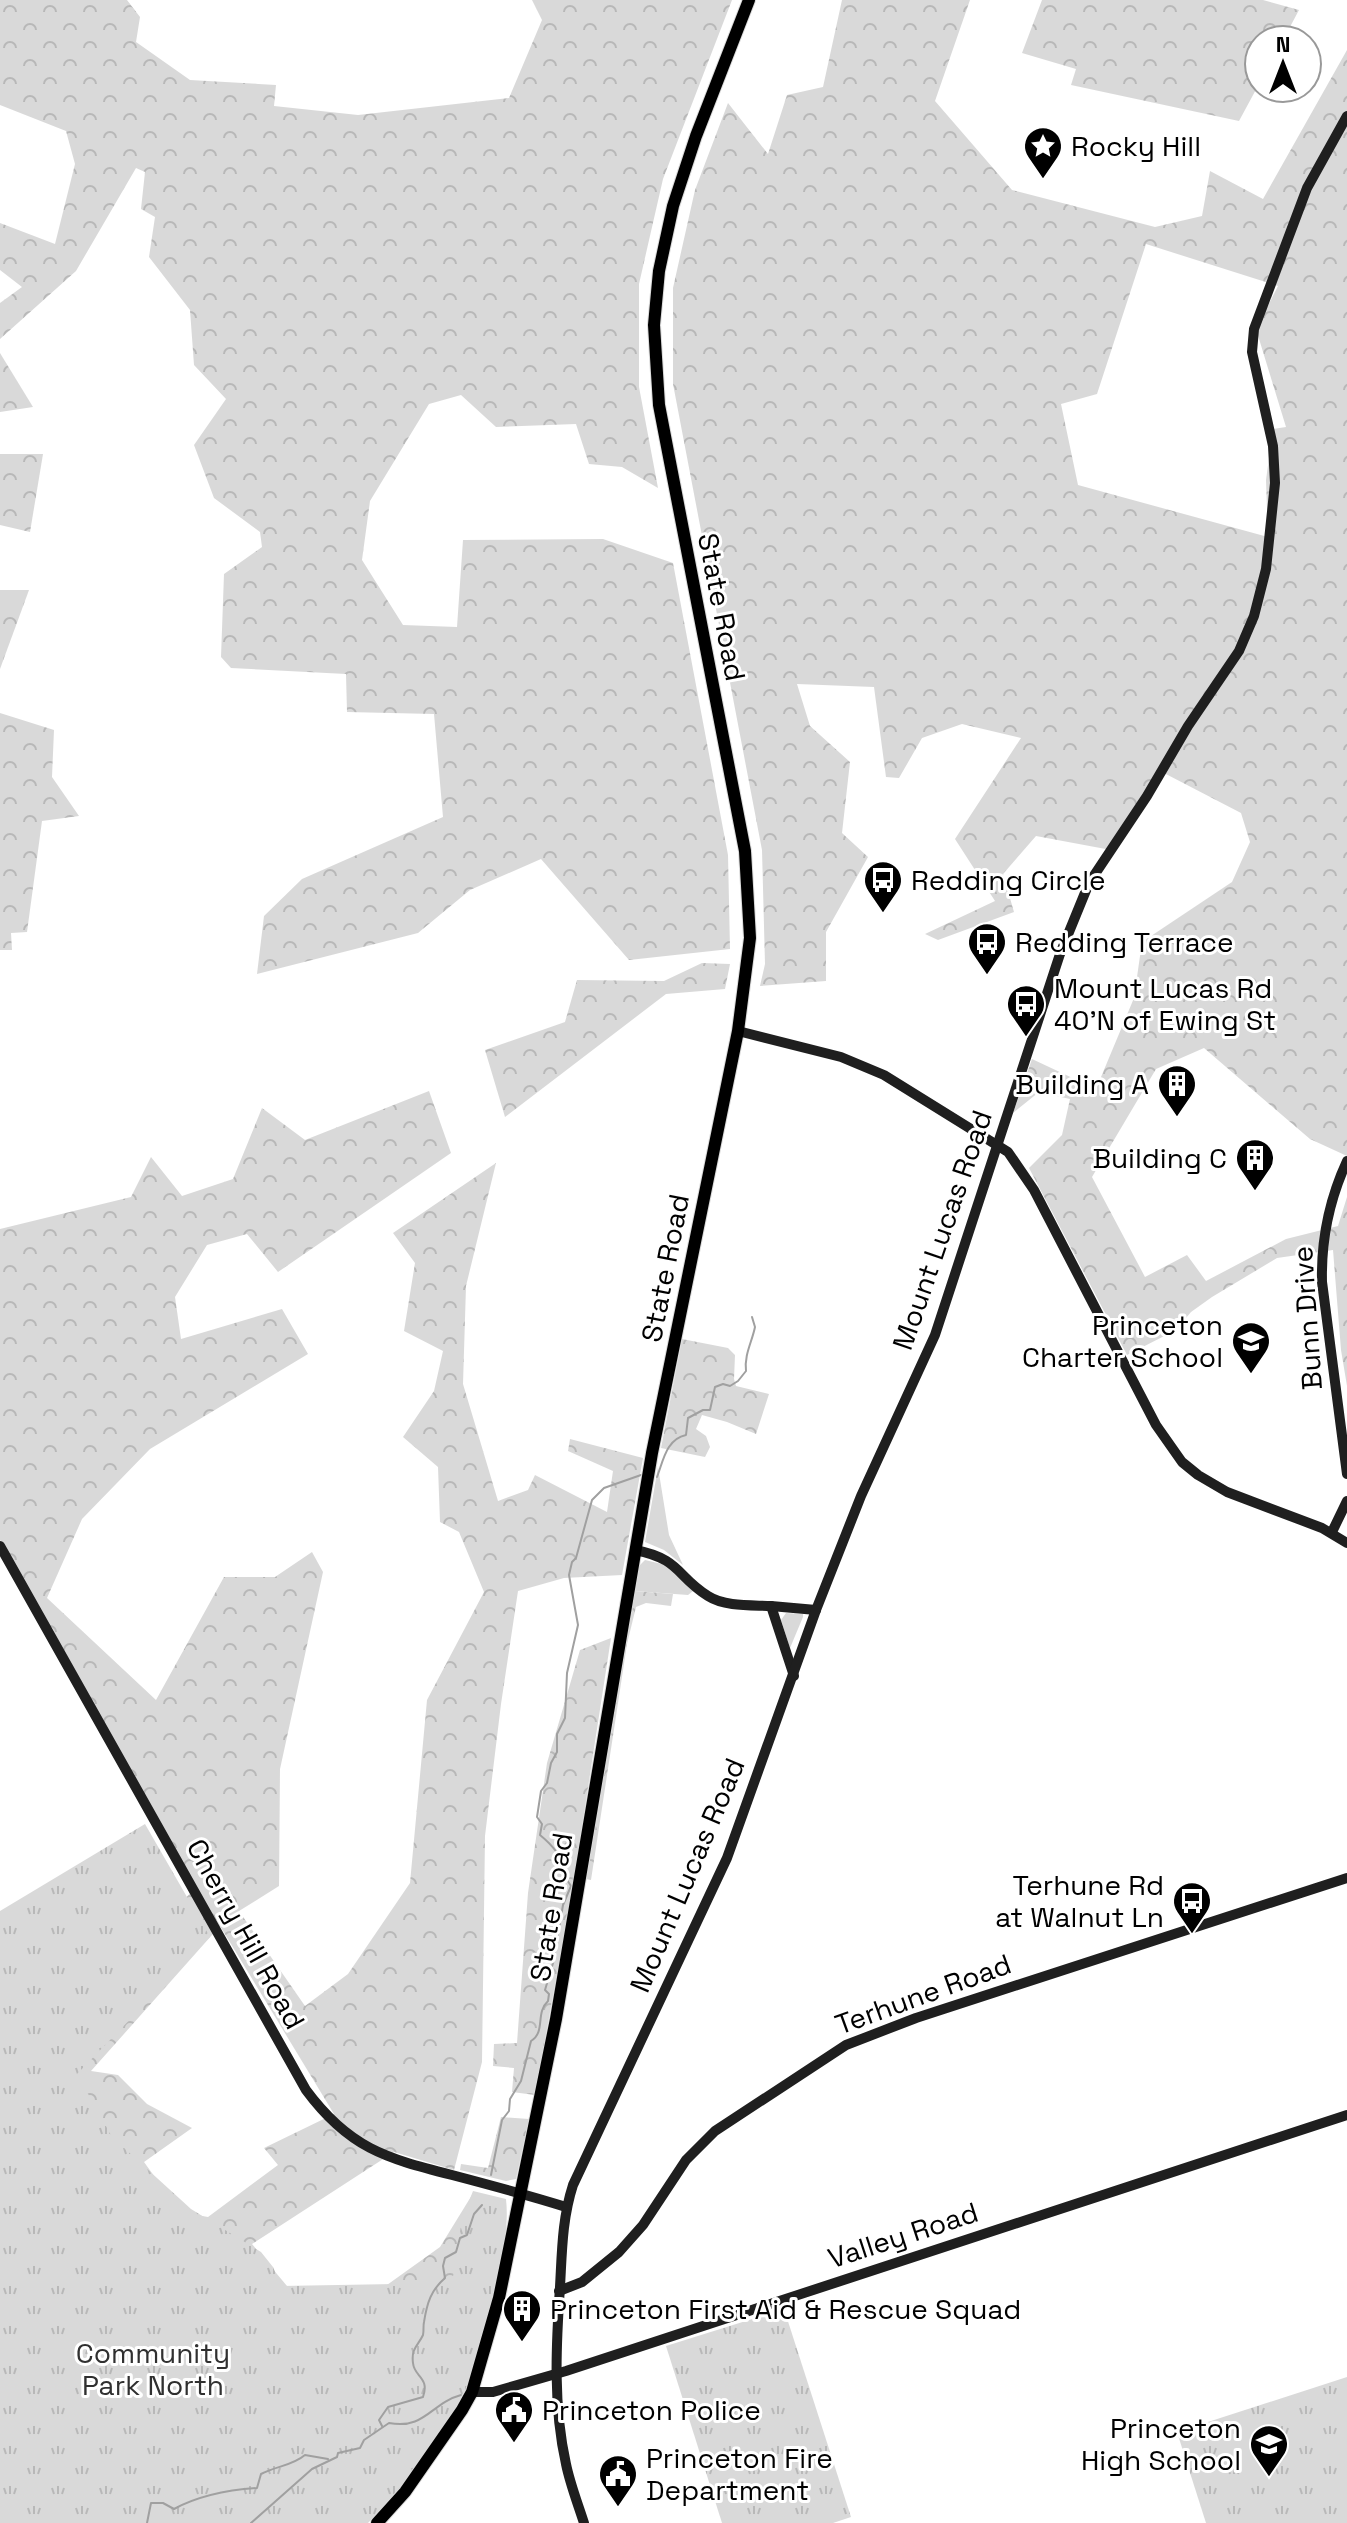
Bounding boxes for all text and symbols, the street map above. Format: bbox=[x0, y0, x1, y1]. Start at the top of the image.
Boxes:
north arrow bbox=[1243, 24, 1323, 104]
text: N bbox=[1276, 30, 1290, 58]
place icon: Rocky Hill bbox=[1022, 125, 1064, 180]
place label: Rocky Hill bbox=[1071, 128, 1201, 164]
street label: State Road bbox=[690, 530, 754, 684]
bus stop icon: Redding Circle bbox=[862, 859, 904, 914]
place label: Redding Circle bbox=[911, 862, 1106, 898]
bus stop icon: Redding Terrace bbox=[966, 921, 1008, 976]
place label: Redding Terrace bbox=[1015, 924, 1234, 960]
place label: Mount Lucas Rd 40'N of Ewing St bbox=[1054, 970, 1276, 1038]
bus stop icon: Mount Lucas Rd 40'N of Ewing St bbox=[1005, 983, 1047, 1038]
building icon: Building A bbox=[1156, 1063, 1198, 1118]
place label: Building A bbox=[1015, 1066, 1149, 1102]
street label: Mount Lucas Road bbox=[884, 1105, 1000, 1355]
building icon: Building C bbox=[1234, 1137, 1276, 1192]
place label: Building C bbox=[1092, 1140, 1227, 1176]
street label: State Road bbox=[633, 1191, 697, 1345]
street label: Bunn Drive bbox=[1284, 1245, 1330, 1391]
place label: Princeton Charter School bbox=[1022, 1307, 1223, 1375]
school or university icon: Princeton Charter School bbox=[1230, 1320, 1272, 1375]
street label: Mount Lucas Road bbox=[621, 1752, 753, 1998]
street label: State Road bbox=[521, 1830, 581, 1984]
street label: Cherry Hill Road bbox=[179, 1833, 313, 2035]
place label: Terhune Rd at Walnut Ln bbox=[995, 1867, 1164, 1935]
bus stop icon: Terhune Rd at Walnut Ln bbox=[1171, 1880, 1213, 1935]
street label: Terhune Road bbox=[830, 1946, 1016, 2042]
street label: Valley Road bbox=[823, 2194, 983, 2276]
building icon: Princeton First Aid & Rescue Squad bbox=[501, 2288, 543, 2343]
place label: Princeton First Aid & Rescue Squad bbox=[550, 2291, 1021, 2327]
park label: Community Park North bbox=[76, 2335, 230, 2403]
public building icon: Princeton Police bbox=[493, 2389, 535, 2444]
place label: Princeton Police bbox=[542, 2392, 761, 2428]
place label: Princeton High School bbox=[1081, 2410, 1241, 2478]
school or university icon: Princeton High School bbox=[1248, 2423, 1290, 2478]
place label: Princeton Fire Department bbox=[646, 2440, 833, 2508]
public building icon: Princeton Fire Department bbox=[597, 2453, 639, 2508]

